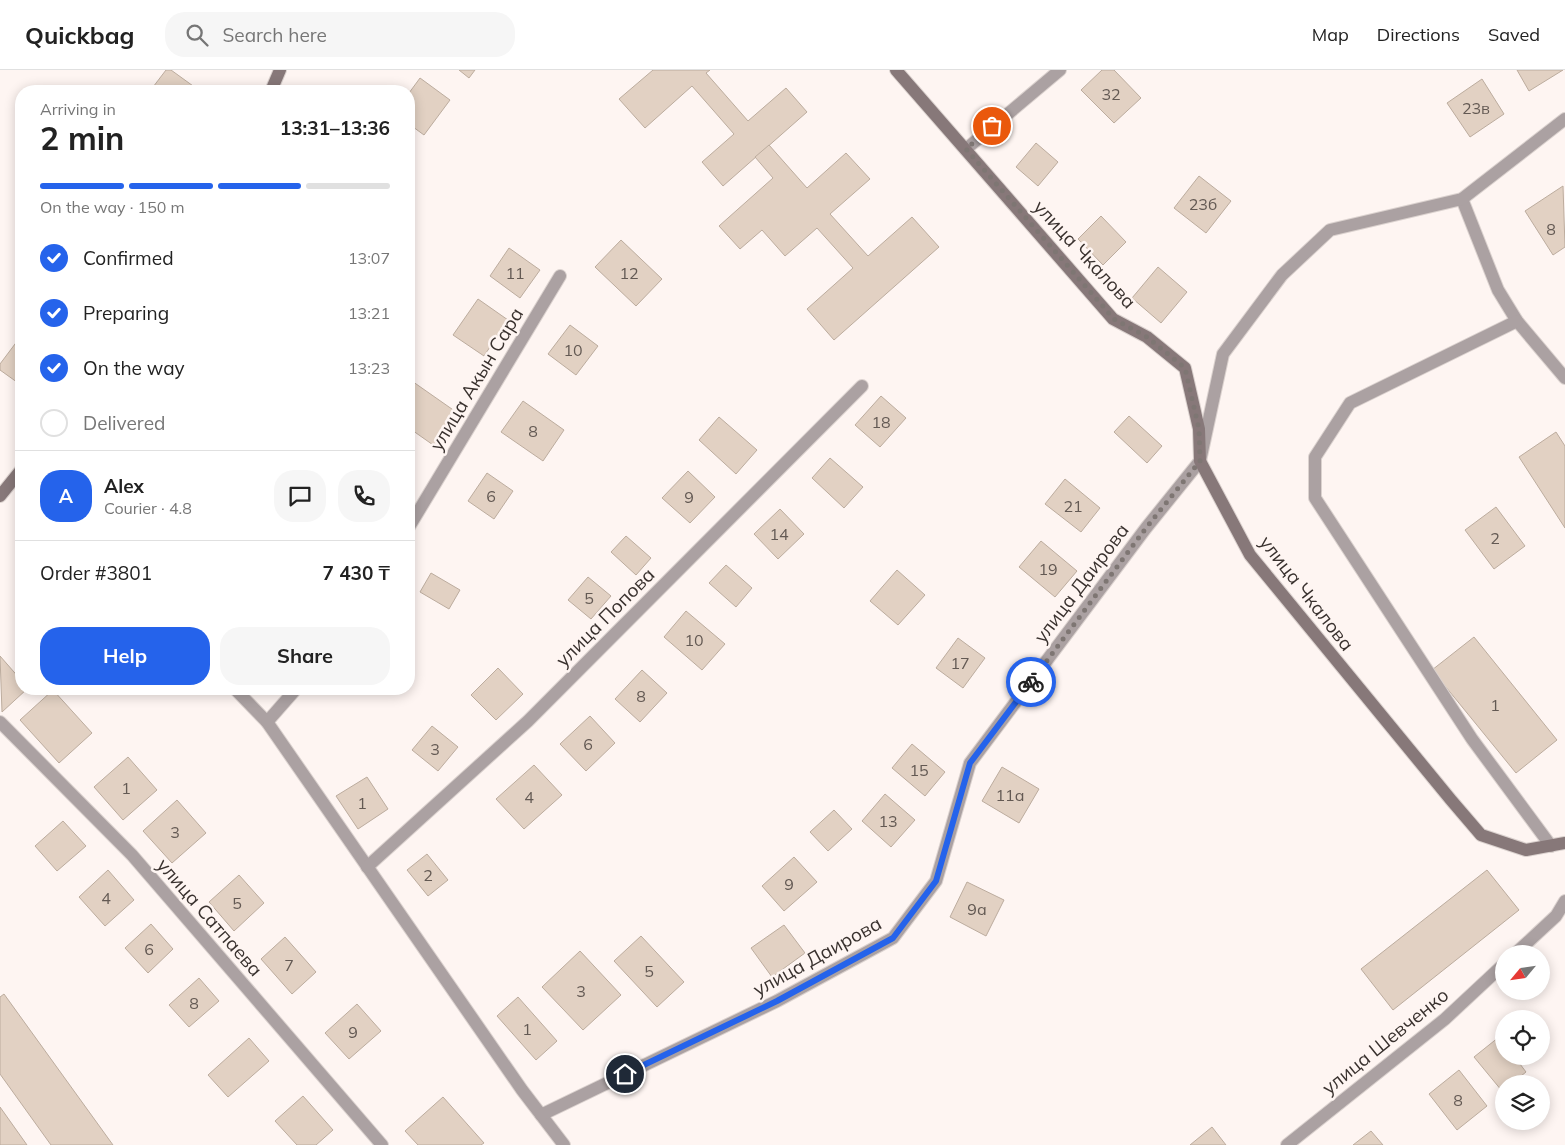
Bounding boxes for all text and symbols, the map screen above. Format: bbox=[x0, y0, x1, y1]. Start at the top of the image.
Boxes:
search box bbox=[165, 12, 515, 57]
text: Quickbag bbox=[25, 20, 135, 50]
icon: search bbox=[183, 21, 211, 49]
text: Search here bbox=[223, 23, 327, 47]
text: Map bbox=[1312, 23, 1349, 46]
text: Directions bbox=[1377, 23, 1460, 46]
text: Saved bbox=[1488, 23, 1540, 46]
house number: 32 bbox=[1101, 84, 1121, 104]
house number: 23в bbox=[1462, 98, 1490, 118]
text: Arriving in bbox=[40, 99, 116, 119]
pin bbox=[971, 105, 1013, 147]
icon: bag bbox=[978, 112, 1006, 140]
text: 13:31–13:36 bbox=[280, 116, 390, 140]
text: 2 min bbox=[40, 118, 124, 158]
house number: 23б bbox=[1189, 194, 1217, 214]
street label: улица Чкалова bbox=[1029, 195, 1141, 313]
text: On the way · 150 m bbox=[40, 197, 185, 217]
house number: 8 bbox=[1546, 219, 1556, 239]
icon: check bbox=[40, 244, 68, 272]
text: Confirmed bbox=[83, 246, 174, 270]
text: 13:07 bbox=[348, 248, 390, 268]
house number: 11 bbox=[505, 263, 525, 283]
house number: 12 bbox=[619, 263, 639, 283]
icon: check bbox=[40, 299, 68, 327]
text: Preparing bbox=[83, 301, 169, 325]
text: 13:21 bbox=[348, 303, 390, 323]
street label: улица Акын Сара bbox=[424, 303, 528, 455]
house number: 10 bbox=[563, 340, 583, 360]
icon: check bbox=[40, 354, 68, 382]
text: On the way bbox=[83, 356, 185, 380]
text: 13:23 bbox=[348, 358, 390, 378]
text: Delivered bbox=[83, 411, 165, 435]
house number: 18 bbox=[871, 412, 891, 432]
house number: 8 bbox=[528, 421, 538, 441]
button: chat bbox=[274, 470, 326, 522]
button: phone bbox=[338, 470, 390, 522]
text: Alex bbox=[104, 474, 144, 498]
text: A bbox=[59, 484, 73, 508]
house number: 6 bbox=[486, 486, 496, 506]
house number: 9 bbox=[684, 487, 694, 507]
house number: 21 bbox=[1063, 496, 1083, 516]
text: Courier · 4.8 bbox=[104, 498, 192, 518]
street label: улица Даирова bbox=[1028, 519, 1134, 647]
house number: 14 bbox=[769, 524, 789, 544]
house number: 2 bbox=[1490, 528, 1500, 548]
street label: улица Чкалова bbox=[1255, 531, 1359, 655]
house number: 19 bbox=[1038, 559, 1058, 579]
text: Order #3801 bbox=[40, 561, 152, 585]
text: 7 430 ₸ bbox=[323, 561, 390, 585]
street label: улица Попова bbox=[550, 562, 660, 672]
house number: 5 bbox=[584, 588, 594, 608]
button: Help bbox=[40, 627, 210, 685]
button: Share bbox=[220, 627, 390, 685]
house number: 10 bbox=[684, 630, 704, 650]
house number: 17 bbox=[950, 653, 970, 673]
courier bbox=[1006, 657, 1056, 707]
icon: bike bbox=[1017, 668, 1045, 696]
house number: 8 bbox=[636, 686, 646, 706]
house number: 1 bbox=[1490, 695, 1500, 715]
house number: 6 bbox=[583, 734, 593, 754]
house number: 3 bbox=[430, 739, 440, 759]
house number: 15 bbox=[909, 760, 929, 780]
house number: 1 bbox=[121, 778, 131, 798]
house number: 11а bbox=[996, 785, 1024, 805]
house number: 4 bbox=[524, 787, 534, 807]
house number: 1 bbox=[357, 793, 367, 813]
house number: 13 bbox=[878, 811, 898, 831]
house number: 3 bbox=[170, 822, 180, 842]
street label: улица Сатпаева bbox=[152, 853, 268, 981]
house number: 2 bbox=[423, 865, 433, 885]
house number: 9 bbox=[784, 874, 794, 894]
house number: 4 bbox=[101, 888, 111, 908]
house number: 5 bbox=[232, 893, 242, 913]
house number: 9а bbox=[967, 899, 987, 919]
street label: улица Даирова bbox=[749, 911, 885, 1001]
house number: 6 bbox=[144, 939, 154, 959]
north arrow bbox=[1495, 945, 1550, 1000]
map controls bbox=[1495, 945, 1550, 1130]
house number: 7 bbox=[284, 955, 294, 975]
house number: 5 bbox=[644, 961, 654, 981]
house number: 3 bbox=[576, 981, 586, 1001]
street label: улица Шевченко bbox=[1317, 983, 1453, 1099]
house number: 8 bbox=[189, 993, 199, 1013]
button: locate bbox=[1495, 1010, 1550, 1065]
house number: 1 bbox=[522, 1019, 532, 1039]
house number: 9 bbox=[348, 1022, 358, 1042]
pin bbox=[604, 1053, 646, 1095]
icon: home bbox=[611, 1060, 639, 1088]
button: layers bbox=[1495, 1075, 1550, 1130]
house number: 8 bbox=[1453, 1090, 1463, 1110]

